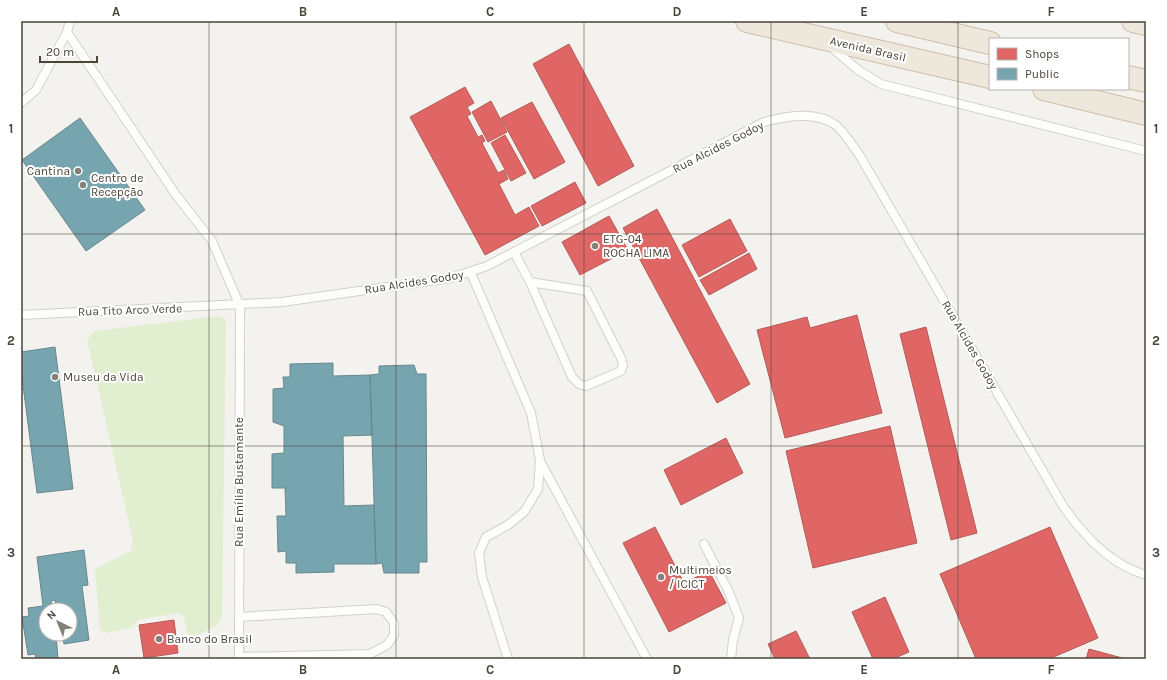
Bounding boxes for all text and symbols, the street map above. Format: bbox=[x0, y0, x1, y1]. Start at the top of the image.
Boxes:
text: A bbox=[112, 4, 120, 19]
text: B bbox=[299, 4, 307, 19]
text: C bbox=[486, 4, 494, 19]
text: D bbox=[673, 4, 682, 19]
text: E bbox=[860, 4, 868, 19]
text: F bbox=[1047, 4, 1055, 19]
street label: Avenida Brasil bbox=[828, 33, 908, 65]
scale bar bbox=[40, 38, 97, 64]
legend bbox=[989, 38, 1129, 90]
text: 20 m bbox=[46, 45, 74, 59]
text: Shops bbox=[1025, 47, 1059, 61]
text: Public bbox=[1025, 67, 1059, 81]
street label: Rua Alcides Godoy bbox=[670, 118, 766, 176]
text: 1 bbox=[9, 121, 13, 136]
text: 1 bbox=[1154, 121, 1158, 136]
place label: Cantina bbox=[27, 164, 70, 178]
marker: Cantina bbox=[73, 166, 83, 176]
place label: Centro de Recepção bbox=[91, 171, 143, 199]
marker: Centro de Recepção bbox=[78, 180, 88, 190]
place label: ETG-04 ROCHA LIMA bbox=[603, 232, 669, 260]
marker: ETG-04 ROCHA LIMA bbox=[590, 241, 600, 251]
street label: Rua Alcides Godoy bbox=[363, 267, 465, 297]
street label: Rua Alcides Godoy bbox=[939, 298, 1001, 392]
street label: Rua Tito Arco Verde bbox=[78, 301, 182, 319]
text: 2 bbox=[7, 333, 15, 348]
text: 2 bbox=[1152, 333, 1160, 348]
place label: Museu da Vida bbox=[63, 370, 144, 384]
marker: Museu da Vida bbox=[50, 372, 60, 382]
street label: Rua Emília Bustamante bbox=[232, 417, 246, 547]
text: 3 bbox=[7, 545, 15, 560]
text: 3 bbox=[1152, 545, 1160, 560]
place label: Multimeios / ICICT bbox=[669, 563, 732, 591]
marker: Multimeios / ICICT bbox=[656, 572, 666, 582]
north arrow bbox=[38, 602, 78, 642]
text: N bbox=[44, 608, 59, 622]
place label: Banco do Brasil bbox=[167, 632, 252, 646]
marker: Banco do Brasil bbox=[154, 634, 164, 644]
text: A bbox=[112, 662, 120, 677]
text: B bbox=[299, 662, 307, 677]
text: C bbox=[486, 662, 494, 677]
text: D bbox=[673, 662, 682, 677]
text: E bbox=[860, 662, 868, 677]
text: F bbox=[1047, 662, 1055, 677]

